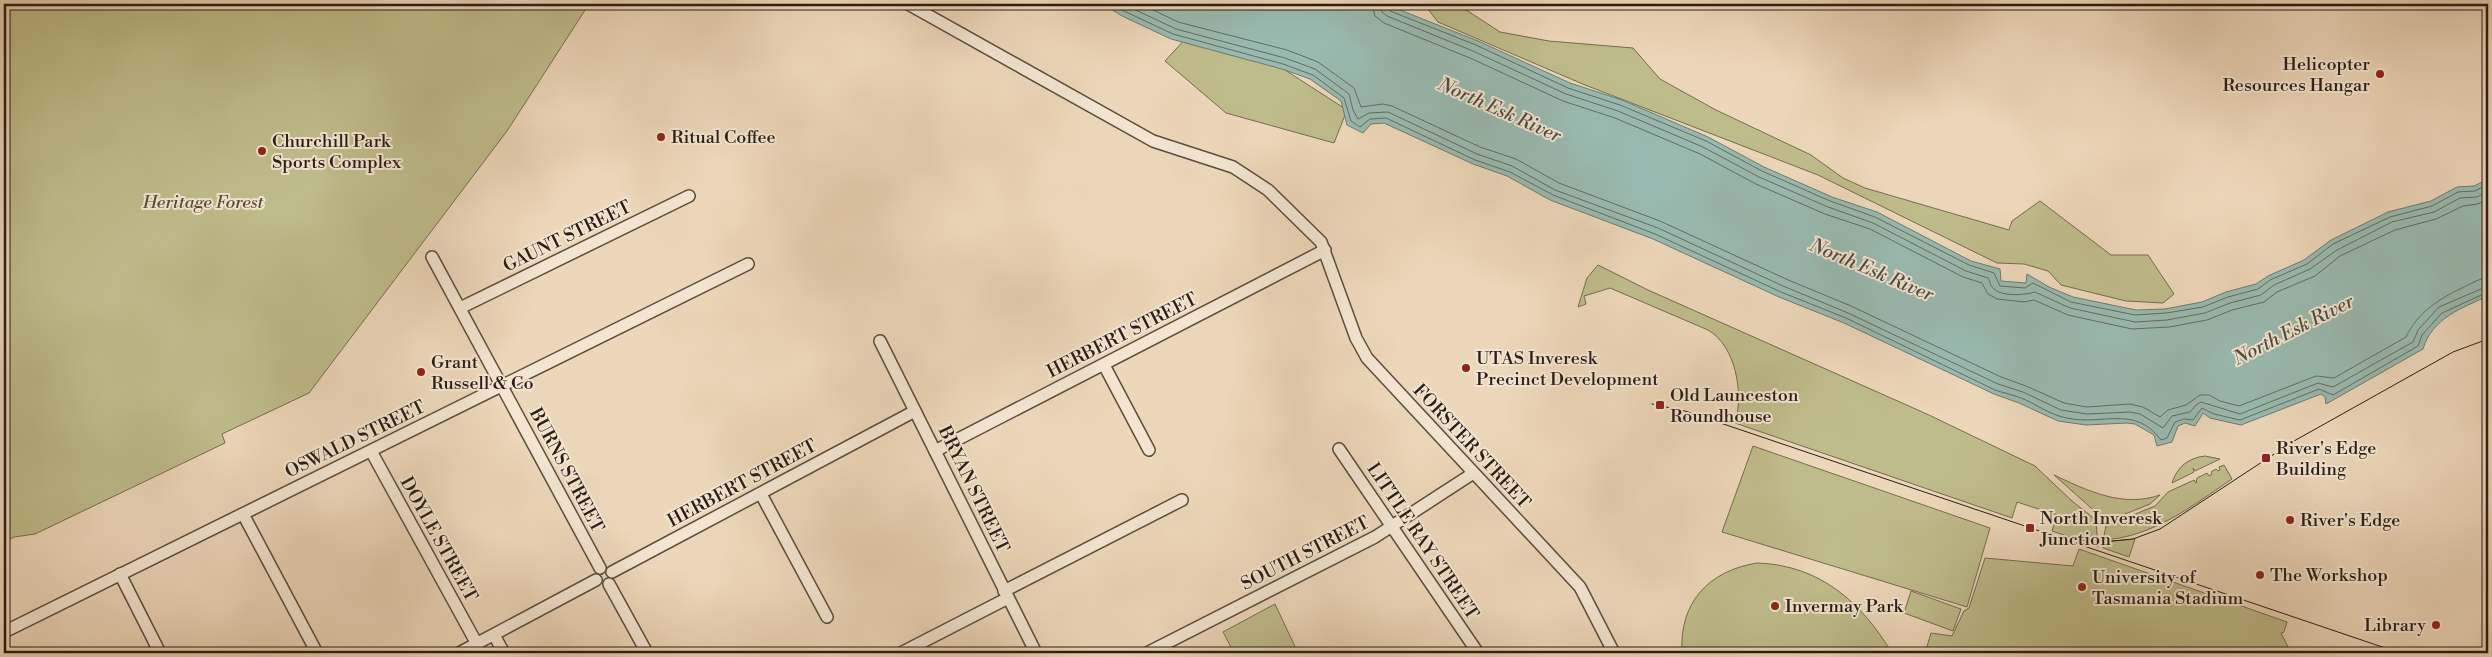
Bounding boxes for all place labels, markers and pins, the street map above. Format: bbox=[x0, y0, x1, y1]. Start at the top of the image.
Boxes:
place label: Helicopter Resources Hangar bbox=[2223, 53, 2370, 97]
marker: Helicopter Resources Hangar bbox=[2374, 68, 2386, 80]
place label: Ritual Coffee bbox=[671, 126, 776, 149]
place label: Churchill Park Sports Complex bbox=[272, 130, 402, 174]
marker: Ritual Coffee bbox=[655, 131, 667, 143]
marker: Churchill Park Sports Complex bbox=[256, 145, 268, 157]
place label: UTAS Inveresk Precinct Development bbox=[1476, 347, 1659, 391]
place label: Grant Russell & Co bbox=[431, 351, 534, 395]
marker: UTAS Inveresk Precinct Development bbox=[1460, 362, 1472, 374]
marker: Grant Russell & Co bbox=[415, 366, 427, 378]
place label: Old Launceston Roundhouse bbox=[1670, 384, 1799, 428]
marker: Old Launceston Roundhouse bbox=[1654, 399, 1666, 411]
place label: River's Edge Building bbox=[2275, 437, 2376, 481]
marker: River's Edge Building bbox=[2260, 452, 2272, 464]
place label: North Inveresk Junction bbox=[2039, 507, 2163, 551]
place label: River's Edge bbox=[2300, 509, 2400, 532]
marker: River's Edge bbox=[2284, 514, 2296, 526]
marker: North Inveresk Junction bbox=[2024, 522, 2036, 534]
place label: The Workshop bbox=[2270, 564, 2388, 587]
place label: University of Tasmania Stadium bbox=[2092, 566, 2243, 610]
marker: The Workshop bbox=[2254, 569, 2266, 581]
marker: University of Tasmania Stadium bbox=[2076, 581, 2088, 593]
place label: Invermay Park bbox=[1785, 595, 1905, 618]
marker: Invermay Park bbox=[1769, 600, 1781, 612]
place label: Library bbox=[2364, 614, 2426, 637]
marker: Library bbox=[2430, 619, 2442, 631]

